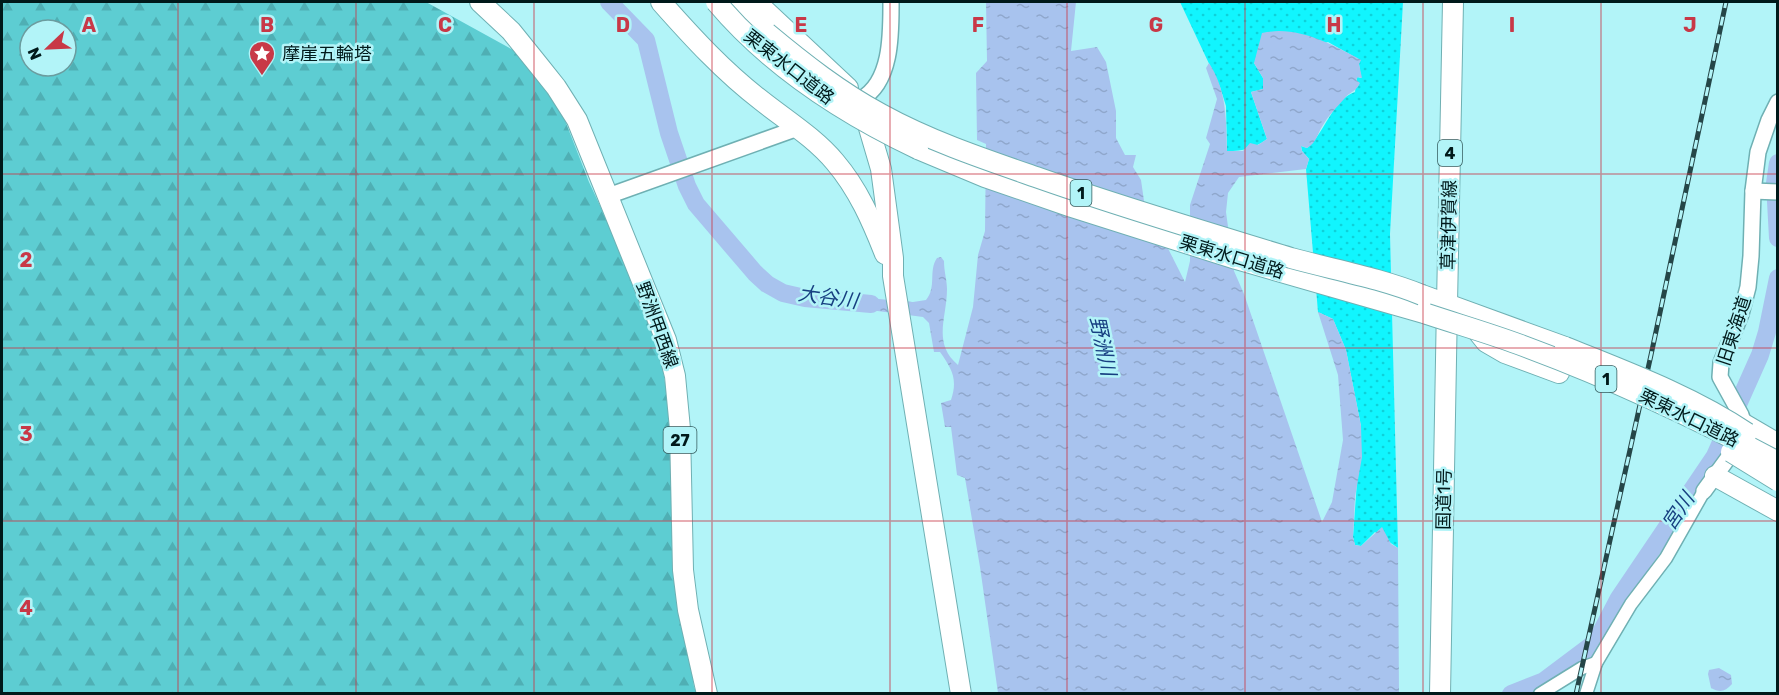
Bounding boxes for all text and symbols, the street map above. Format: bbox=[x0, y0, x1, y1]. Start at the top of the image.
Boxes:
text: A bbox=[82, 13, 97, 37]
text: B bbox=[260, 13, 274, 37]
text: C bbox=[438, 13, 452, 37]
text: D bbox=[616, 13, 630, 37]
text: E bbox=[795, 13, 807, 37]
text: F bbox=[972, 13, 984, 37]
text: G bbox=[1149, 13, 1163, 37]
text: H bbox=[1327, 13, 1341, 37]
text: I bbox=[1509, 13, 1515, 37]
text: J bbox=[1683, 13, 1697, 37]
north arrow bbox=[18, 18, 78, 78]
street label: 栗東水口道路 bbox=[740, 25, 838, 109]
place icon: 摩崖五輪塔 bbox=[247, 39, 277, 77]
place label: 摩崖五輪塔 bbox=[282, 43, 372, 65]
text: N bbox=[24, 45, 46, 63]
road number: 4 bbox=[1438, 140, 1462, 166]
road number: 1 bbox=[1070, 180, 1092, 206]
street label: 草津伊賀線 bbox=[1437, 180, 1461, 270]
street label: 栗東水口道路 bbox=[1177, 231, 1287, 283]
text: 2 bbox=[20, 248, 33, 272]
street label: 野洲甲西線 bbox=[631, 279, 683, 371]
water label: 大谷川 bbox=[797, 281, 861, 313]
street label: 旧東海道 bbox=[1712, 293, 1756, 369]
water label: 野洲川 bbox=[1085, 314, 1121, 380]
road number: 1 bbox=[1596, 366, 1616, 392]
street label: 栗東水口道路 bbox=[1636, 384, 1742, 452]
text: 3 bbox=[19, 422, 33, 446]
road number: 27 bbox=[664, 427, 696, 453]
street label: 国道1号 bbox=[1432, 468, 1456, 530]
water label: 宮川 bbox=[1657, 486, 1700, 534]
text: 4 bbox=[19, 596, 33, 620]

